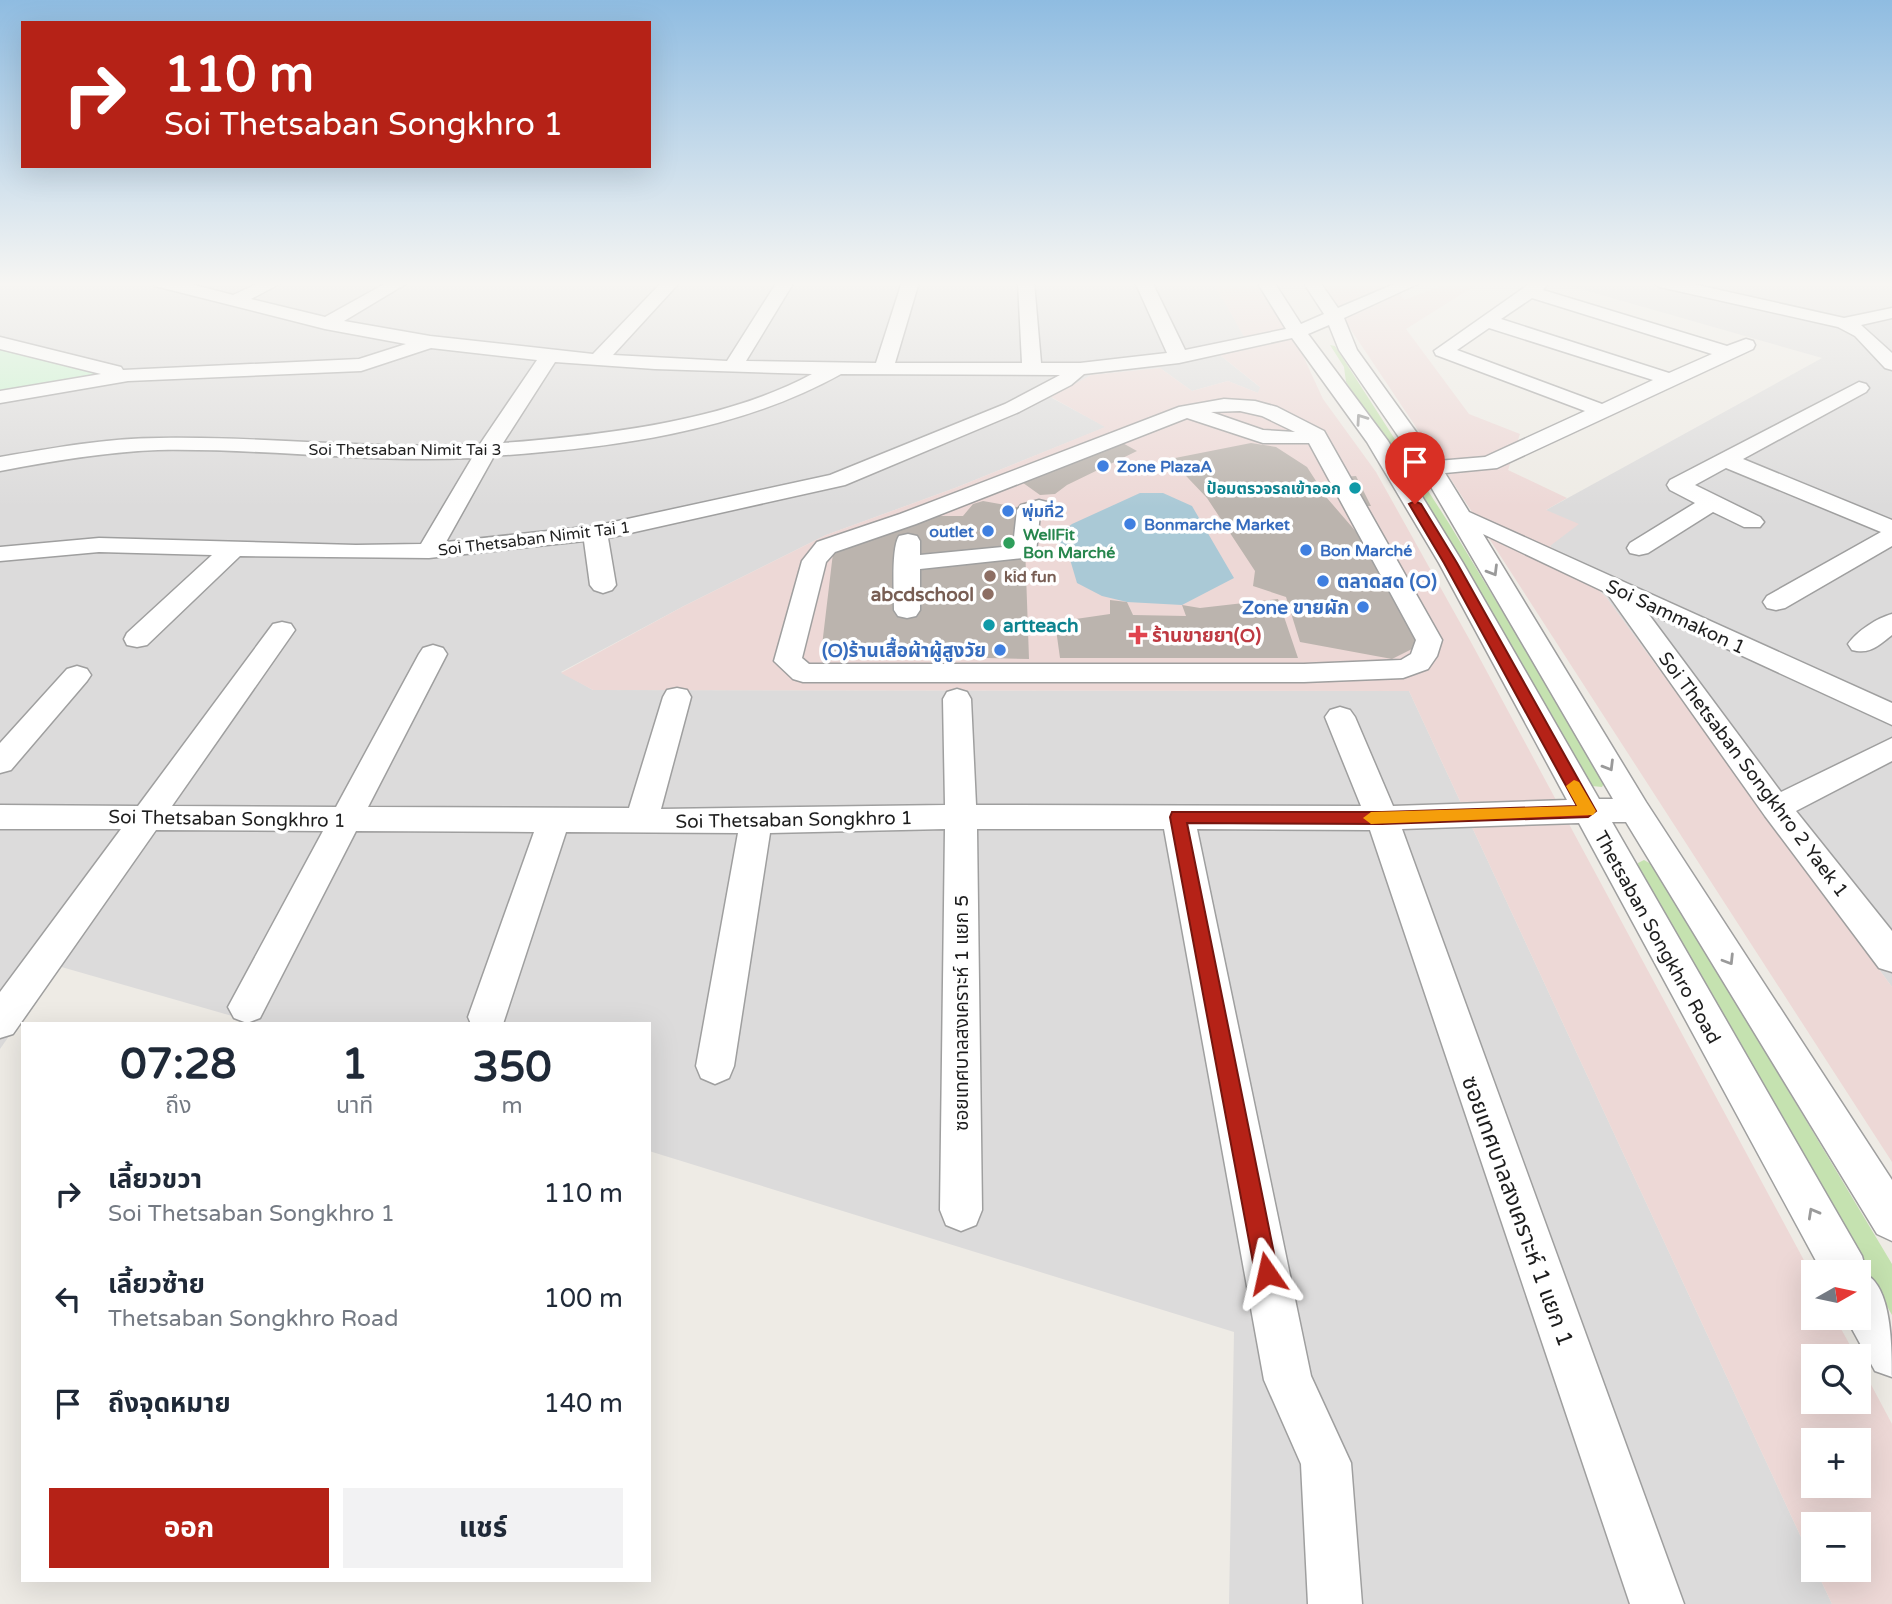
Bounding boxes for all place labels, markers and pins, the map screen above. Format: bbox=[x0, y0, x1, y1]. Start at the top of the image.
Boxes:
pin bbox=[1385, 432, 1445, 504]
place label: Zone PlazaA bbox=[1117, 457, 1212, 477]
marker: Zone PlazaA bbox=[1095, 458, 1111, 474]
place label: ป้อมตรวจรถเข้าออก bbox=[1206, 479, 1341, 499]
marker: ป้อมตรวจรถเข้าออก bbox=[1347, 480, 1363, 496]
place label: พุ่มที่2 bbox=[1022, 500, 1064, 522]
marker: พุ่มที่2 bbox=[1000, 503, 1016, 519]
place label: Bonmarche Market bbox=[1144, 515, 1291, 535]
marker: Bonmarche Market bbox=[1122, 516, 1138, 532]
place label: outlet bbox=[929, 522, 975, 542]
marker: outlet bbox=[980, 523, 996, 539]
place label: WellFit Bon Marché bbox=[1023, 525, 1115, 563]
marker: WellFit Bon Marché bbox=[1001, 535, 1017, 551]
place label: Bon Marché bbox=[1320, 541, 1412, 561]
marker: Bon Marché bbox=[1298, 542, 1314, 558]
place label: kid fun bbox=[1004, 567, 1057, 587]
marker: kid fun bbox=[982, 568, 998, 584]
place label: ตลาดสด (O) bbox=[1337, 571, 1437, 593]
marker: ตลาดสด (O) bbox=[1315, 573, 1331, 589]
place label: abcdschool bbox=[871, 584, 974, 606]
marker: abcdschool bbox=[980, 586, 996, 602]
place label: Zone ขายผัก bbox=[1242, 597, 1349, 619]
marker: Zone ขายผัก bbox=[1355, 599, 1371, 615]
place label: artteach bbox=[1003, 615, 1078, 637]
marker: artteach bbox=[981, 617, 997, 633]
place label: ร้านขายยา(O) bbox=[1152, 625, 1261, 647]
marker: ร้านขายยา(O) bbox=[1130, 627, 1146, 643]
place label: (O)ร้านเสื้อผ้าผู้สูงวัย bbox=[822, 637, 986, 662]
marker: (O)ร้านเสื้อผ้าผู้สูงวัย bbox=[992, 642, 1008, 658]

